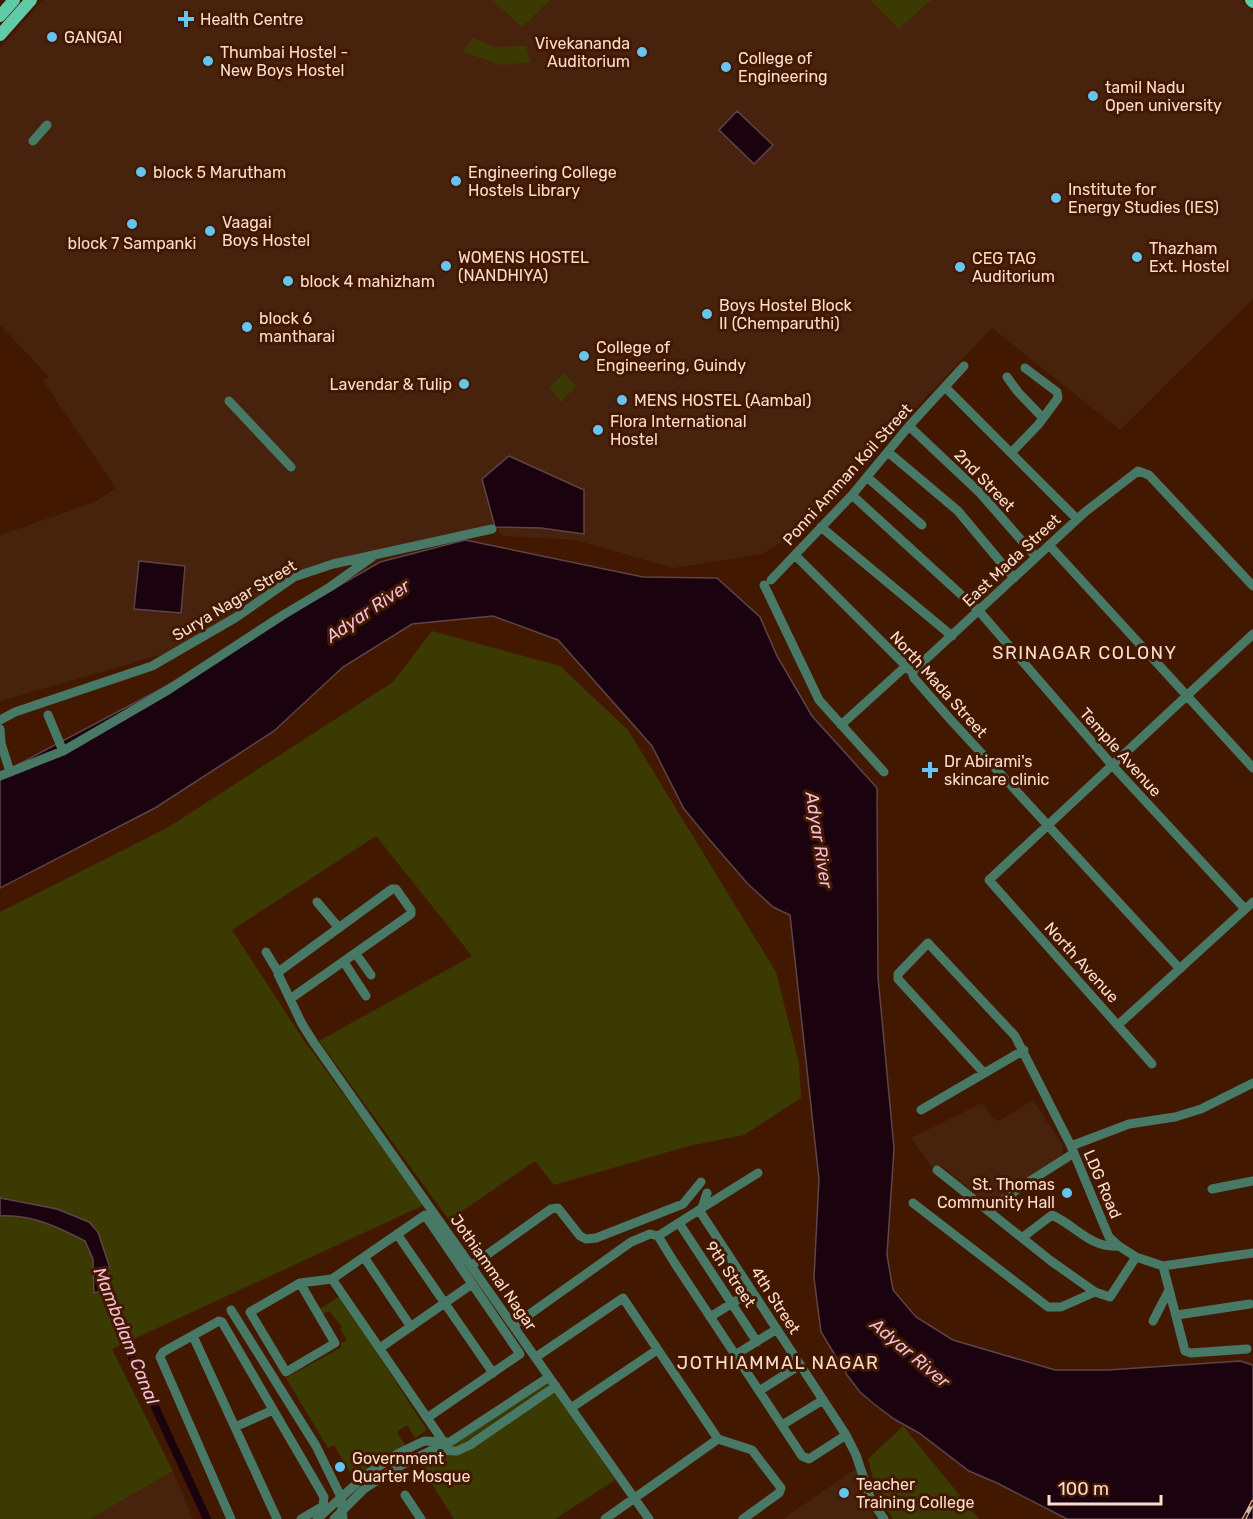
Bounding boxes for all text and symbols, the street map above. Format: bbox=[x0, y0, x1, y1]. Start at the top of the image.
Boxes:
marker: Health Centre bbox=[177, 10, 195, 28]
place label: Health Centre bbox=[200, 10, 303, 29]
place label: GANGAI bbox=[64, 28, 122, 47]
marker: GANGAI bbox=[45, 30, 59, 44]
place label: Vivekananda Auditorium bbox=[535, 34, 630, 71]
place label: Thumbai Hostel - New Boys Hostel bbox=[220, 43, 348, 80]
marker: Vivekananda Auditorium bbox=[635, 45, 649, 59]
place label: College of Engineering bbox=[738, 49, 828, 86]
marker: Thumbai Hostel - New Boys Hostel bbox=[201, 54, 215, 68]
marker: College of Engineering bbox=[719, 60, 733, 74]
place label: tamil Nadu Open university bbox=[1105, 78, 1222, 115]
marker: tamil Nadu Open university bbox=[1086, 89, 1100, 103]
place label: block 5 Marutham bbox=[153, 163, 286, 182]
place label: Engineering College Hostels Library bbox=[468, 163, 617, 200]
marker: block 5 Marutham bbox=[134, 165, 148, 179]
marker: Engineering College Hostels Library bbox=[449, 174, 463, 188]
place label: Institute for Energy Studies (IES) bbox=[1068, 180, 1219, 217]
marker: Institute for Energy Studies (IES) bbox=[1049, 191, 1063, 205]
place label: Vaagai Boys Hostel bbox=[222, 213, 310, 250]
marker: block 7 Sampanki bbox=[125, 217, 139, 231]
marker: Vaagai Boys Hostel bbox=[203, 224, 217, 238]
place label: block 7 Sampanki bbox=[68, 234, 196, 253]
place label: Thazham Ext. Hostel bbox=[1149, 239, 1229, 276]
place label: WOMENS HOSTEL (NANDHIYA) bbox=[458, 248, 589, 285]
place label: CEG TAG Auditorium bbox=[972, 249, 1055, 286]
marker: Thazham Ext. Hostel bbox=[1130, 250, 1144, 264]
marker: WOMENS HOSTEL (NANDHIYA) bbox=[439, 259, 453, 273]
marker: CEG TAG Auditorium bbox=[953, 260, 967, 274]
place label: block 4 mahizham bbox=[300, 272, 435, 291]
marker: block 4 mahizham bbox=[281, 274, 295, 288]
place label: Boys Hostel Block II (Chemparuthi) bbox=[719, 296, 853, 333]
marker: Boys Hostel Block II (Chemparuthi) bbox=[700, 307, 714, 321]
place label: block 6 mantharai bbox=[259, 309, 335, 346]
marker: block 6 mantharai bbox=[240, 320, 254, 334]
place label: College of Engineering, Guindy bbox=[596, 338, 746, 375]
marker: College of Engineering, Guindy bbox=[577, 349, 591, 363]
place label: Lavendar & Tulip bbox=[330, 375, 452, 394]
marker: Lavendar & Tulip bbox=[457, 377, 471, 391]
place label: MENS HOSTEL (Aambal) bbox=[634, 391, 811, 410]
marker: MENS HOSTEL (Aambal) bbox=[615, 393, 629, 407]
street label: Ponni Amman Koil Street bbox=[779, 400, 916, 549]
place label: Flora International Hostel bbox=[610, 412, 747, 449]
marker: Flora International Hostel bbox=[591, 423, 605, 437]
street label: 2nd Street bbox=[950, 445, 1019, 515]
street label: East Mada Street bbox=[958, 510, 1064, 611]
street label: Surya Nagar Street bbox=[169, 556, 300, 645]
water label: Adyar River bbox=[321, 574, 415, 648]
street label: North Mada Street bbox=[886, 627, 991, 741]
district label: SRINAGAR COLONY bbox=[992, 642, 1178, 664]
street label: Temple Avenue bbox=[1076, 704, 1165, 801]
place label: Dr Abirami's skincare clinic bbox=[944, 752, 1050, 789]
marker: Dr Abirami's skincare clinic bbox=[921, 761, 939, 779]
water label: Adyar River bbox=[800, 789, 838, 891]
street label: North Avenue bbox=[1040, 918, 1123, 1007]
street label: LDG Road bbox=[1080, 1147, 1126, 1221]
place label: St. Thomas Community Hall bbox=[937, 1175, 1055, 1212]
marker: St. Thomas Community Hall bbox=[1060, 1186, 1074, 1200]
street label: Jothiammal Nagar bbox=[446, 1211, 541, 1334]
street label: 9th Street bbox=[702, 1238, 760, 1311]
street label: 4th Street bbox=[747, 1263, 804, 1337]
water label: Mambalam Canal bbox=[88, 1264, 164, 1408]
water label: Adyar River bbox=[865, 1313, 955, 1393]
district label: JOTHIAMMAL NAGAR bbox=[677, 1352, 879, 1374]
place label: Government Quarter Mosque bbox=[352, 1449, 470, 1486]
marker: Government Quarter Mosque bbox=[333, 1460, 347, 1474]
scale bar bbox=[1049, 1468, 1162, 1506]
place label: Teacher Training College bbox=[856, 1475, 974, 1512]
text: 100 m bbox=[1058, 1478, 1109, 1500]
marker: Teacher Training College bbox=[837, 1486, 851, 1500]

